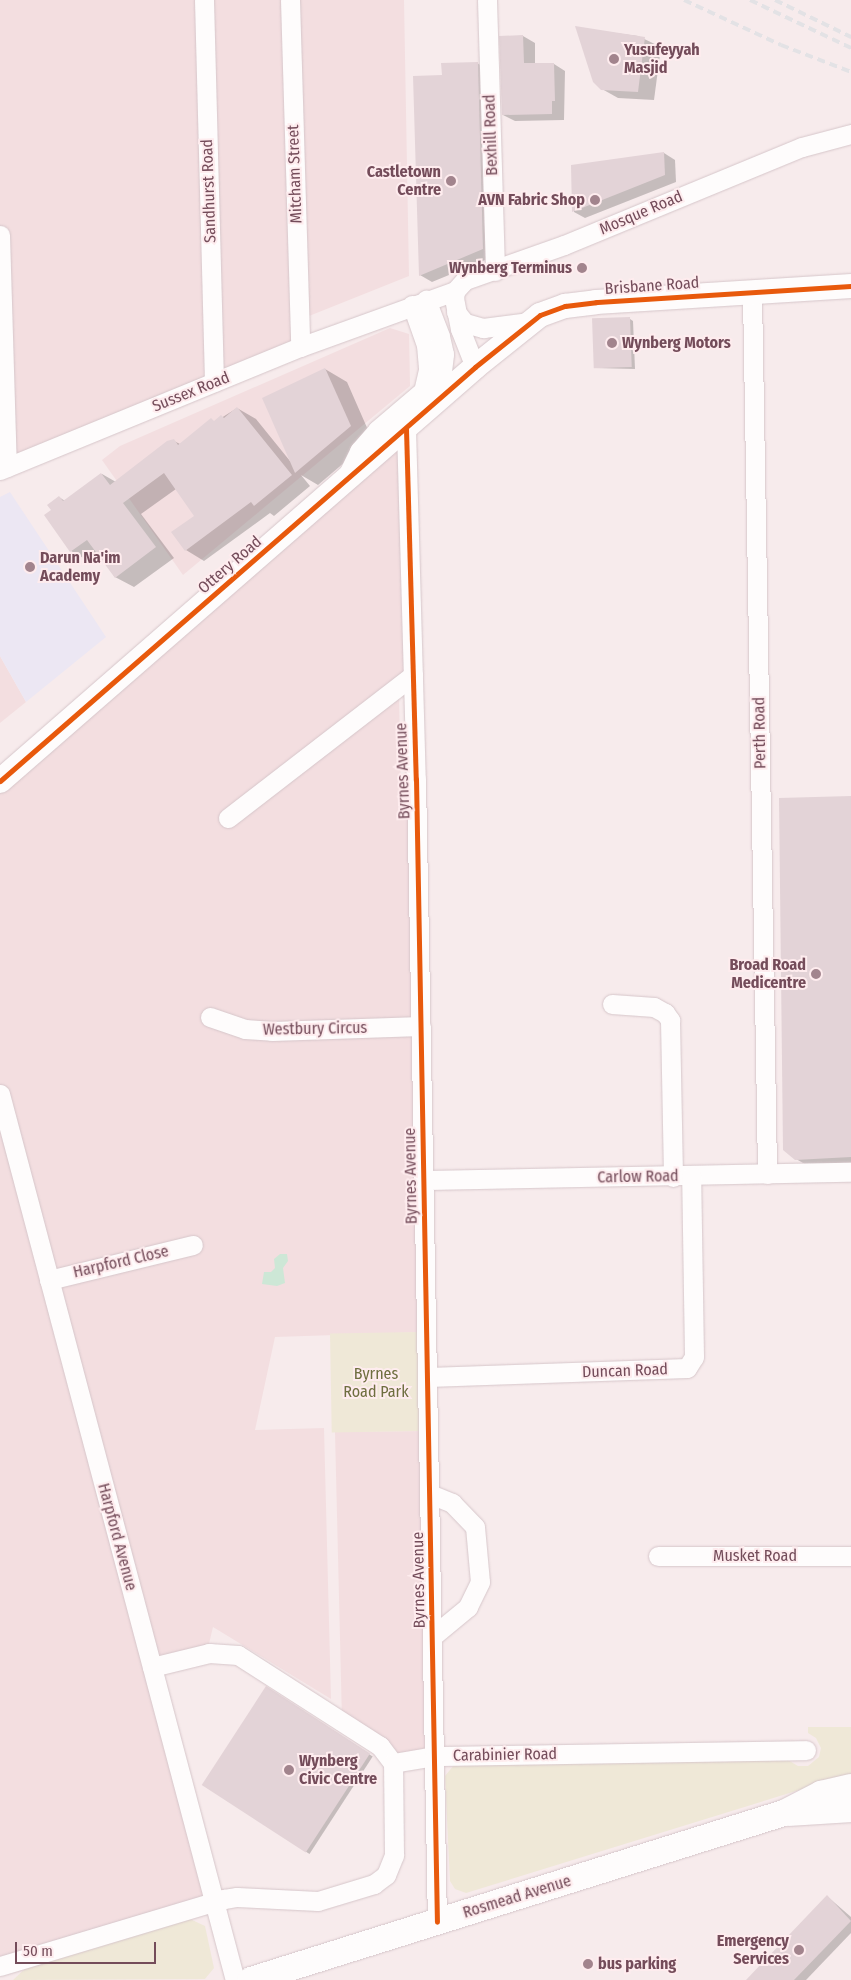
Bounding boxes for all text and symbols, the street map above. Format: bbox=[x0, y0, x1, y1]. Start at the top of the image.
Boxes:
place label: Yusufeyyah Masjid bbox=[624, 40, 700, 78]
marker: Yusufeyyah Masjid bbox=[608, 53, 620, 65]
street label: Bexhill Road bbox=[480, 94, 502, 176]
street label: Mitcham Street bbox=[284, 124, 306, 224]
street label: Sandhurst Road bbox=[198, 139, 220, 243]
place label: Castletown Centre bbox=[367, 162, 441, 200]
marker: Castletown Centre bbox=[445, 175, 457, 187]
street label: Mosque Road bbox=[597, 187, 685, 239]
place label: AVN Fabric Shop bbox=[478, 190, 585, 210]
marker: AVN Fabric Shop bbox=[589, 194, 601, 206]
place label: Wynberg Terminus bbox=[449, 258, 572, 278]
marker: Wynberg Terminus bbox=[576, 262, 588, 274]
street label: Brisbane Road bbox=[604, 273, 700, 299]
place label: Wynberg Motors bbox=[622, 333, 731, 353]
marker: Wynberg Motors bbox=[606, 337, 618, 349]
street label: Sussex Road bbox=[150, 368, 232, 416]
street label: Ottery Road bbox=[194, 532, 266, 598]
place label: Darun Na'im Academy bbox=[40, 548, 120, 586]
marker: Darun Na'im Academy bbox=[24, 561, 36, 573]
street label: Perth Road bbox=[750, 697, 770, 769]
street label: Byrnes Avenue bbox=[392, 722, 414, 820]
place label: Broad Road Medicentre bbox=[729, 955, 806, 993]
marker: Broad Road Medicentre bbox=[810, 968, 822, 980]
street label: Westbury Circus bbox=[263, 1018, 367, 1040]
street label: Byrnes Avenue bbox=[401, 1128, 421, 1224]
street label: Carlow Road bbox=[597, 1167, 679, 1187]
street label: Harpford Close bbox=[71, 1242, 171, 1282]
street label: Duncan Road bbox=[582, 1360, 668, 1382]
park label: Byrnes Road Park bbox=[343, 1364, 409, 1402]
street label: Harpford Avenue bbox=[93, 1481, 141, 1593]
street label: Byrnes Avenue bbox=[409, 1532, 429, 1628]
street label: Musket Road bbox=[713, 1546, 797, 1566]
street label: Carabinier Road bbox=[453, 1744, 557, 1766]
place label: Wynberg Civic Centre bbox=[299, 1751, 377, 1789]
marker: Wynberg Civic Centre bbox=[283, 1764, 295, 1776]
street label: Rosmead Avenue bbox=[461, 1871, 573, 1923]
place label: Emergency Services bbox=[717, 1931, 789, 1969]
scale bar bbox=[18, 1932, 159, 1964]
text: 50 m bbox=[23, 1942, 53, 1960]
marker: Emergency Services bbox=[793, 1944, 805, 1956]
place label: bus parking bbox=[598, 1954, 676, 1974]
marker: bus parking bbox=[582, 1958, 594, 1970]

